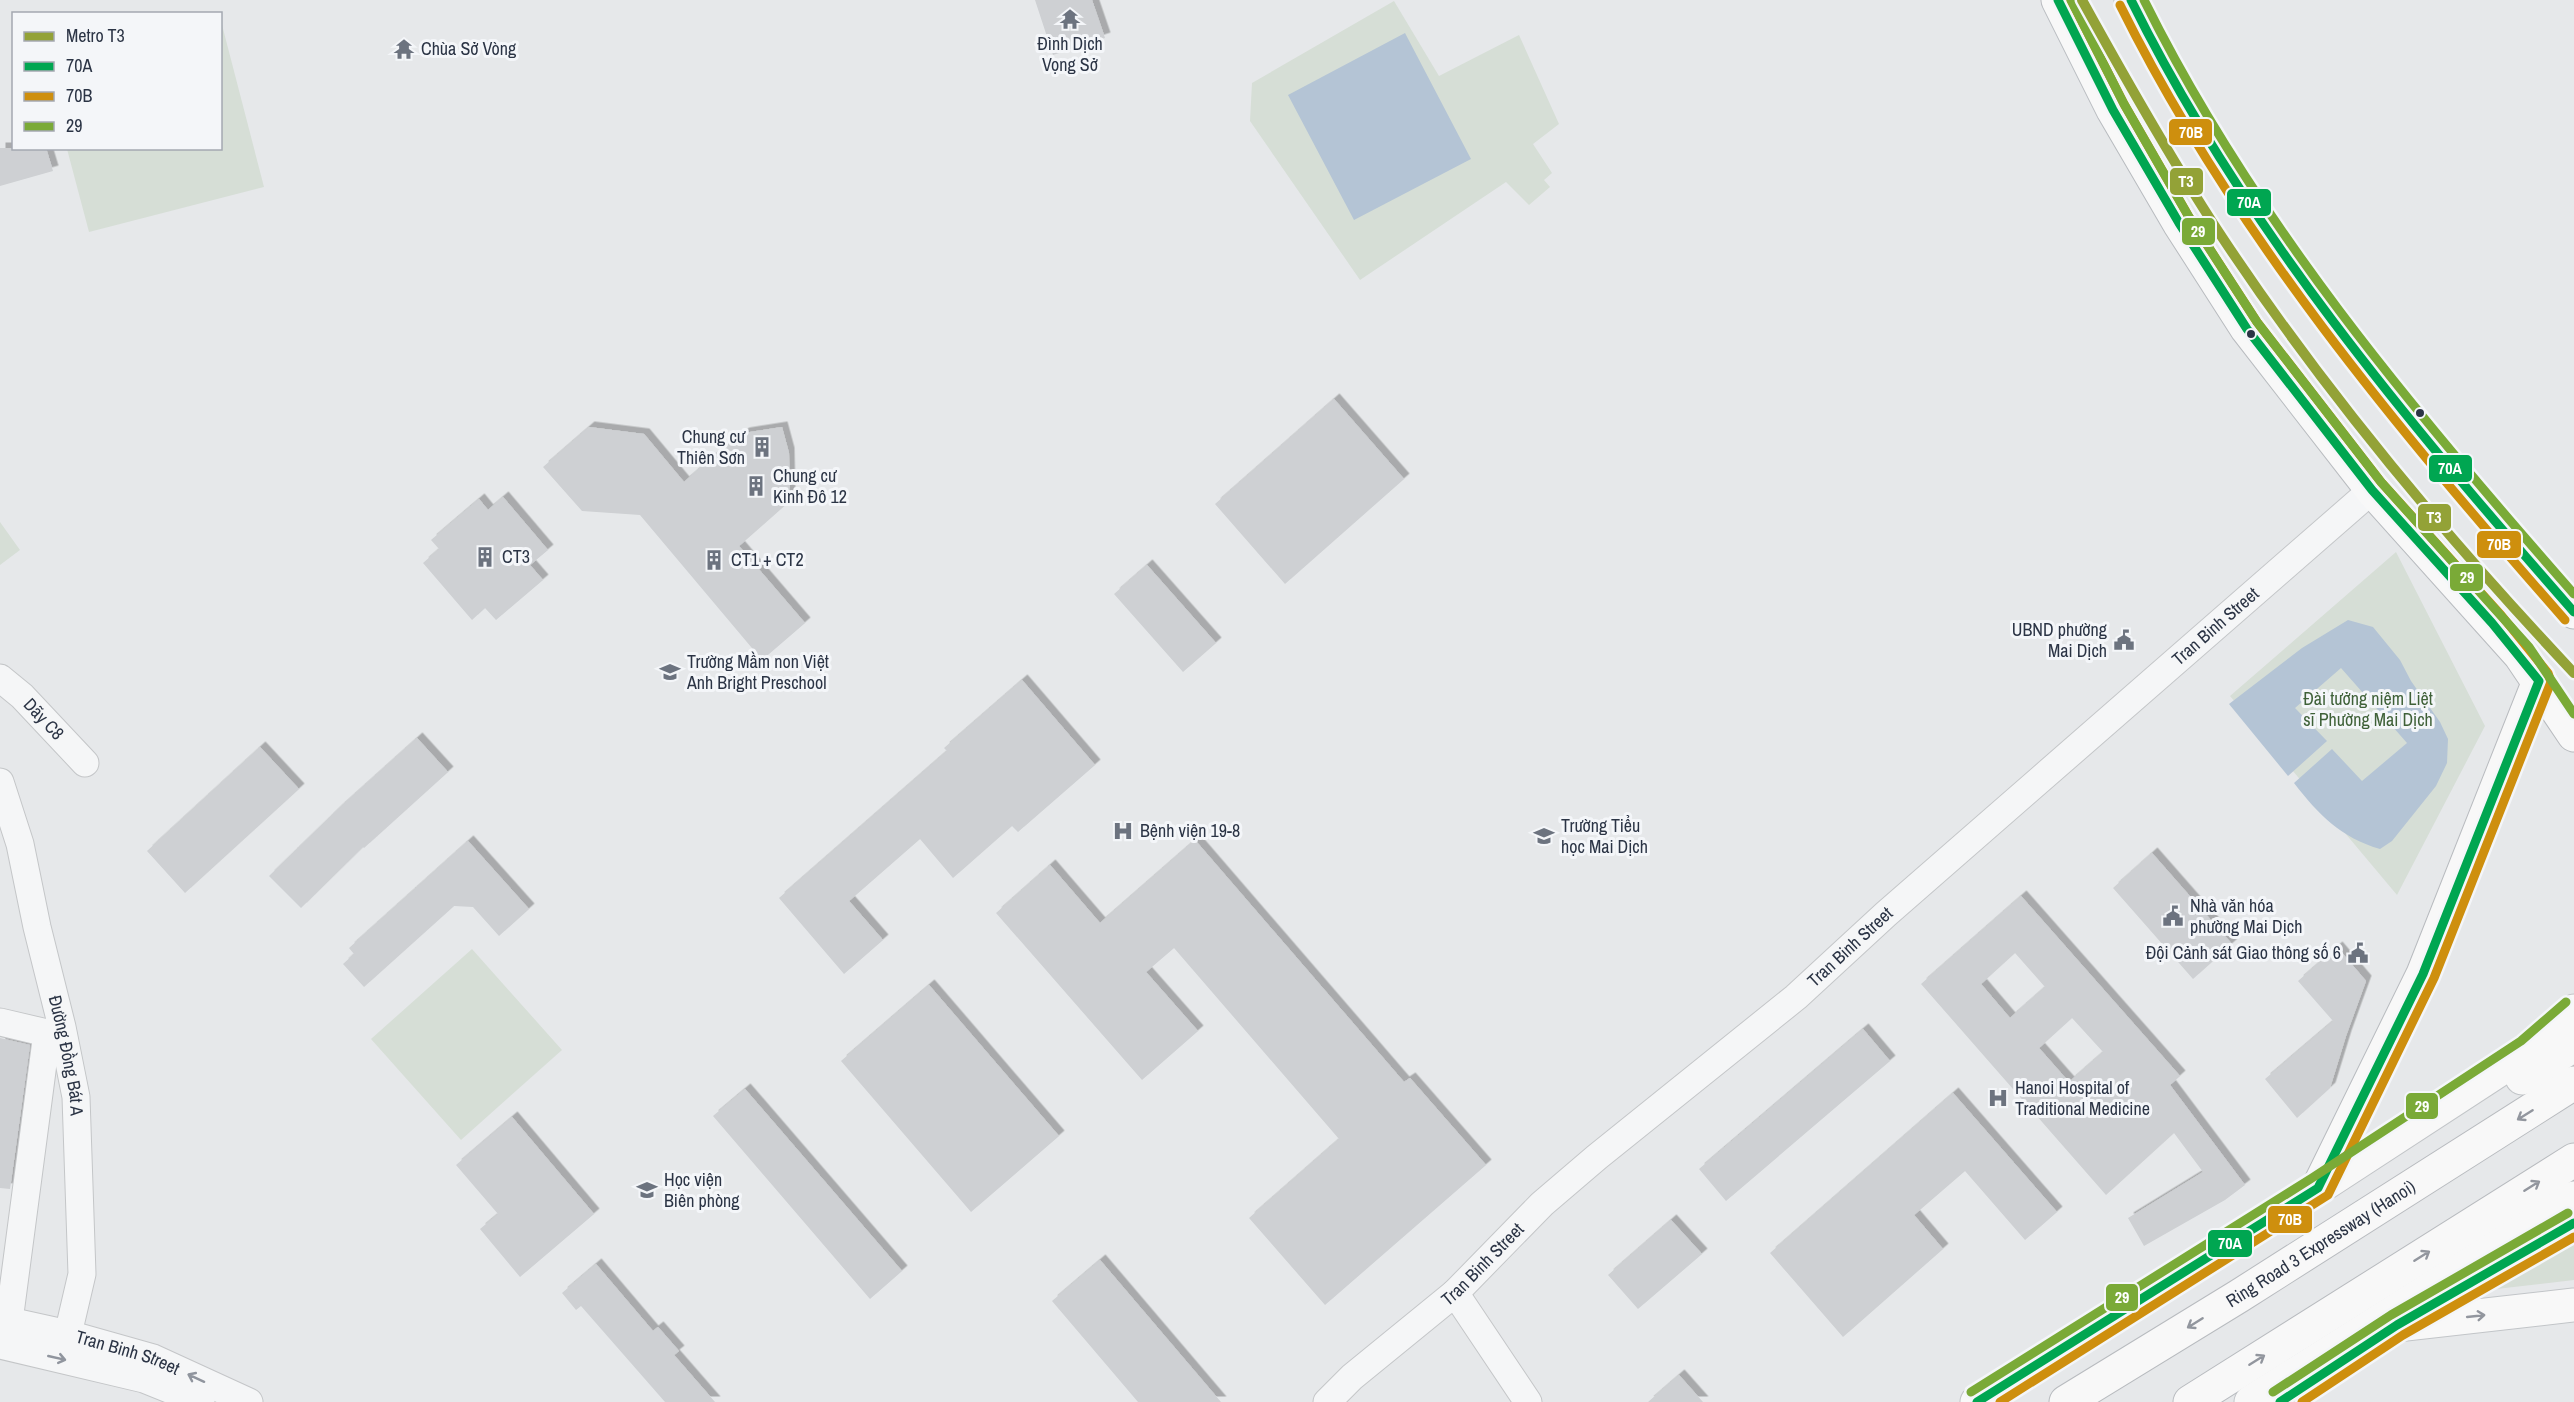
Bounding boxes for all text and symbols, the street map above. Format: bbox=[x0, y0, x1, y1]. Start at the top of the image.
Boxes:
temple icon: Đình Dịch Vọng Sở bbox=[1058, 7, 1082, 31]
legend bbox=[12, 12, 222, 150]
text: Metro T3 bbox=[66, 23, 125, 48]
place label: Đình Dịch Vọng Sở bbox=[1037, 31, 1103, 77]
place label: Chùa Sở Vòng bbox=[421, 36, 517, 61]
temple icon: Chùa Sở Vòng bbox=[392, 37, 416, 61]
text: 70A bbox=[66, 53, 92, 78]
text: 70B bbox=[66, 83, 92, 108]
text: 29 bbox=[66, 113, 82, 138]
line badge: 70B bbox=[2168, 118, 2213, 146]
text: 70B bbox=[2179, 121, 2203, 143]
line badge: T3 bbox=[2169, 167, 2204, 196]
text: T3 bbox=[2178, 170, 2194, 192]
line badge: 70A bbox=[2226, 188, 2272, 217]
text: 70A bbox=[2237, 191, 2262, 213]
line badge: 29 bbox=[2181, 217, 2216, 246]
text: 29 bbox=[2191, 220, 2205, 242]
unlabelled marker bbox=[2245, 328, 2257, 340]
unlabelled marker bbox=[2414, 407, 2426, 419]
place label: Chung cư Thiên Sơn bbox=[677, 424, 746, 470]
building icon: Chung cư Thiên Sơn bbox=[750, 435, 774, 459]
line badge: 70A bbox=[2428, 454, 2473, 483]
text: 70A bbox=[2438, 457, 2463, 479]
place label: Chung cư Kinh Đô 12 bbox=[773, 463, 847, 509]
building icon: Chung cư Kinh Đô 12 bbox=[744, 474, 768, 498]
line badge: T3 bbox=[2417, 503, 2452, 532]
text: T3 bbox=[2426, 506, 2442, 528]
line badge: 70B bbox=[2476, 530, 2522, 559]
text: 70B bbox=[2487, 533, 2511, 555]
place label: CT3 bbox=[502, 544, 530, 569]
building icon: CT3 bbox=[473, 545, 497, 569]
place label: CT1 + CT2 bbox=[731, 547, 804, 572]
building icon: CT1 + CT2 bbox=[702, 548, 726, 572]
line badge: 29 bbox=[2449, 563, 2484, 592]
text: 29 bbox=[2460, 566, 2474, 588]
street label: Tran Binh Street bbox=[2166, 581, 2264, 671]
place label: UBND phường Mai Dịch bbox=[2012, 617, 2108, 663]
public building icon: UBND phường Mai Dịch bbox=[2112, 628, 2136, 652]
place label: Trường Mầm non Việt Anh Bright Preschool bbox=[686, 649, 829, 695]
school or university icon: Trường Mầm non Việt Anh Bright Preschool bbox=[658, 660, 682, 684]
park label: Đài tưởng niệm Liệt sĩ Phường Mai Dịch bbox=[2303, 686, 2433, 732]
street label: Dãy C8 bbox=[18, 692, 70, 745]
place label: Trường Tiểu học Mai Dịch bbox=[1561, 813, 1648, 859]
place label: Bệnh viện 19-8 bbox=[1140, 818, 1240, 843]
hospital icon: Bệnh viện 19-8 bbox=[1111, 819, 1135, 843]
school or university icon: Trường Tiểu học Mai Dịch bbox=[1532, 824, 1556, 848]
place label: Nhà văn hóa phường Mai Dịch bbox=[2190, 893, 2302, 939]
street label: Tran Binh Street bbox=[1802, 901, 1898, 993]
public building icon: Nhà văn hóa phường Mai Dịch bbox=[2161, 904, 2185, 928]
place label: Đội Cảnh sát Giao thông số 6 bbox=[2146, 940, 2341, 965]
public building icon: Đội Cảnh sát Giao thông số 6 bbox=[2346, 941, 2370, 965]
street label: Đường Đồng Bát A bbox=[43, 993, 90, 1116]
place label: Hanoi Hospital of Traditional Medicine bbox=[2015, 1075, 2150, 1121]
hospital icon: Hanoi Hospital of Traditional Medicine bbox=[1986, 1086, 2010, 1110]
line badge: 29 bbox=[2405, 1092, 2439, 1120]
text: 29 bbox=[2415, 1095, 2429, 1117]
one-way arrow bbox=[2516, 1108, 2533, 1121]
place label: Học viện Biên phòng bbox=[664, 1167, 740, 1213]
street label: Ring Road 3 Expressway (Hanoi) bbox=[2221, 1174, 2420, 1313]
school or university icon: Học viện Biên phòng bbox=[635, 1178, 659, 1202]
one-way arrow bbox=[2523, 1180, 2540, 1192]
line badge: 70B bbox=[2267, 1205, 2313, 1234]
text: 70B bbox=[2278, 1208, 2302, 1230]
street label: Tran Binh Street bbox=[1436, 1217, 1529, 1311]
line badge: 70A bbox=[2207, 1229, 2253, 1258]
text: 70A bbox=[2218, 1232, 2243, 1254]
one-way arrow bbox=[2413, 1250, 2430, 1262]
line badge: 29 bbox=[2105, 1283, 2139, 1312]
text: 29 bbox=[2115, 1286, 2129, 1308]
one-way arrow bbox=[2466, 1310, 2486, 1321]
one-way arrow bbox=[2187, 1316, 2204, 1329]
street label: Tran Binh Street bbox=[73, 1324, 184, 1381]
one-way arrow bbox=[47, 1352, 66, 1364]
one-way arrow bbox=[2249, 1354, 2266, 1367]
one-way arrow bbox=[188, 1371, 206, 1383]

